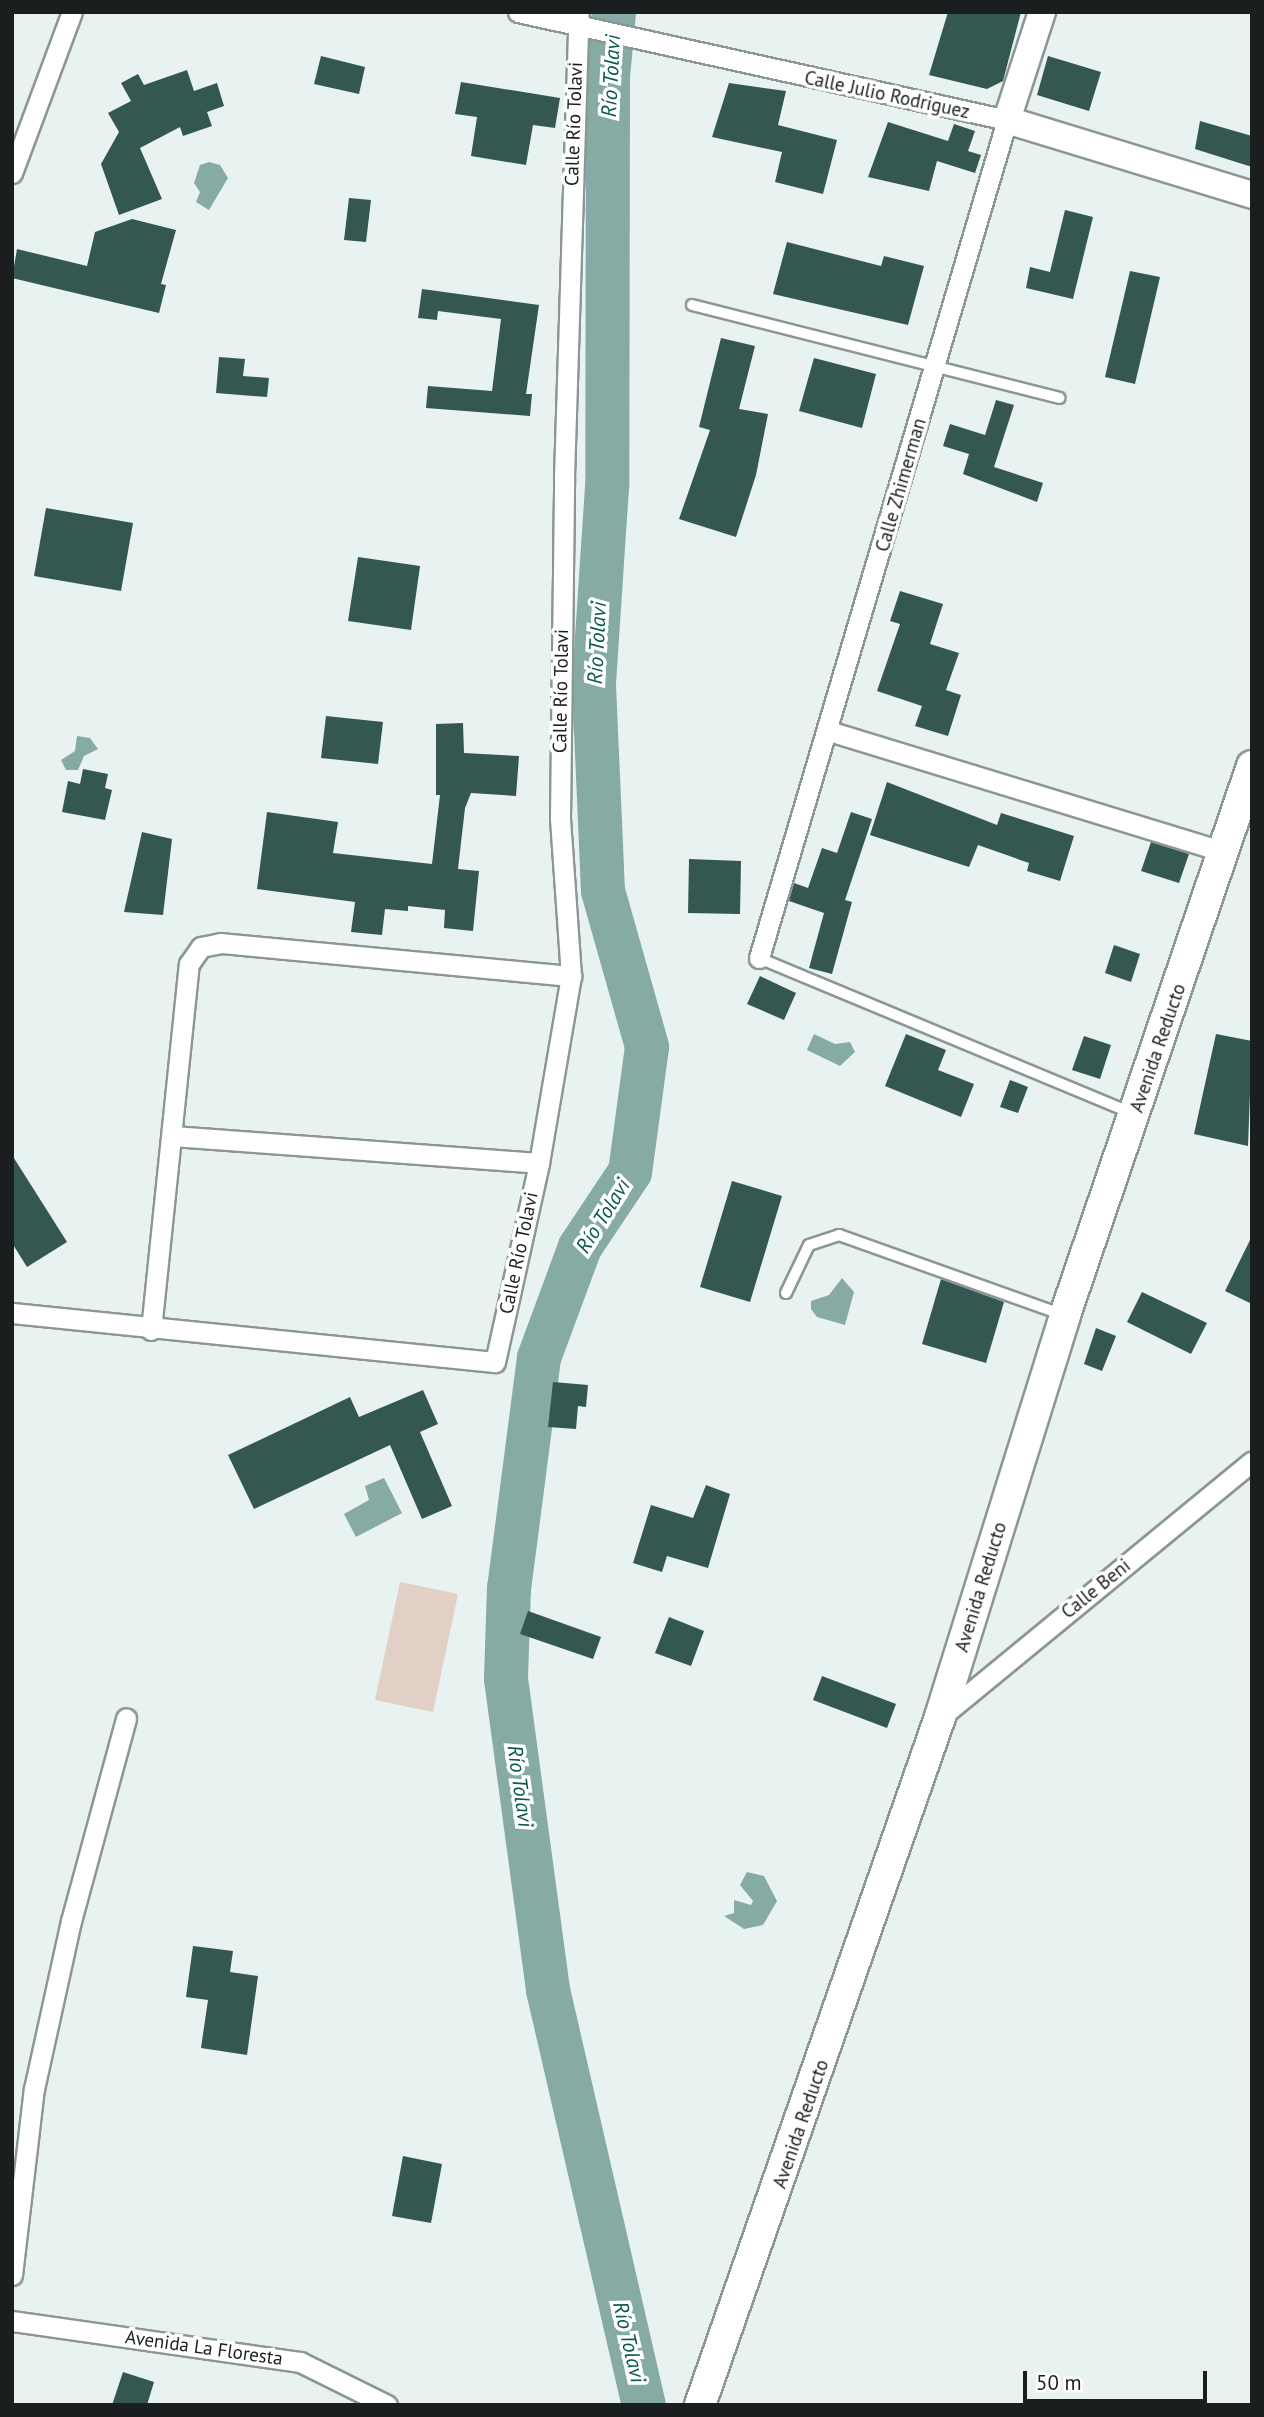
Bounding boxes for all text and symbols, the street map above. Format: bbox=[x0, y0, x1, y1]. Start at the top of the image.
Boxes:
water label: Río Tolavi bbox=[596, 34, 626, 118]
street label: Calle Río Tolavi bbox=[560, 61, 588, 187]
street label: Calle Julio Rodriguez bbox=[802, 66, 972, 124]
street label: Calle Zhimerman bbox=[871, 415, 931, 555]
water label: Río Tolavi bbox=[582, 601, 612, 685]
street label: Calle Río Tolavi bbox=[549, 628, 573, 754]
street label: Avenida Reducto bbox=[1125, 981, 1191, 1115]
water label: Río Tolavi bbox=[570, 1174, 636, 1258]
street label: Calle Río Tolavi bbox=[495, 1190, 543, 1316]
street label: Avenida Reducto bbox=[950, 1519, 1012, 1655]
street label: Calle Beni bbox=[1057, 1554, 1135, 1624]
water label: Río Tolavi bbox=[502, 1743, 538, 1829]
street label: Avenida Reducto bbox=[768, 2057, 834, 2191]
water label: Río Tolavi bbox=[607, 2299, 651, 2385]
street label: Avenida La Floresta bbox=[124, 2326, 284, 2370]
scale bar bbox=[1026, 2358, 1210, 2402]
text: 50 m bbox=[1036, 2369, 1082, 2396]

